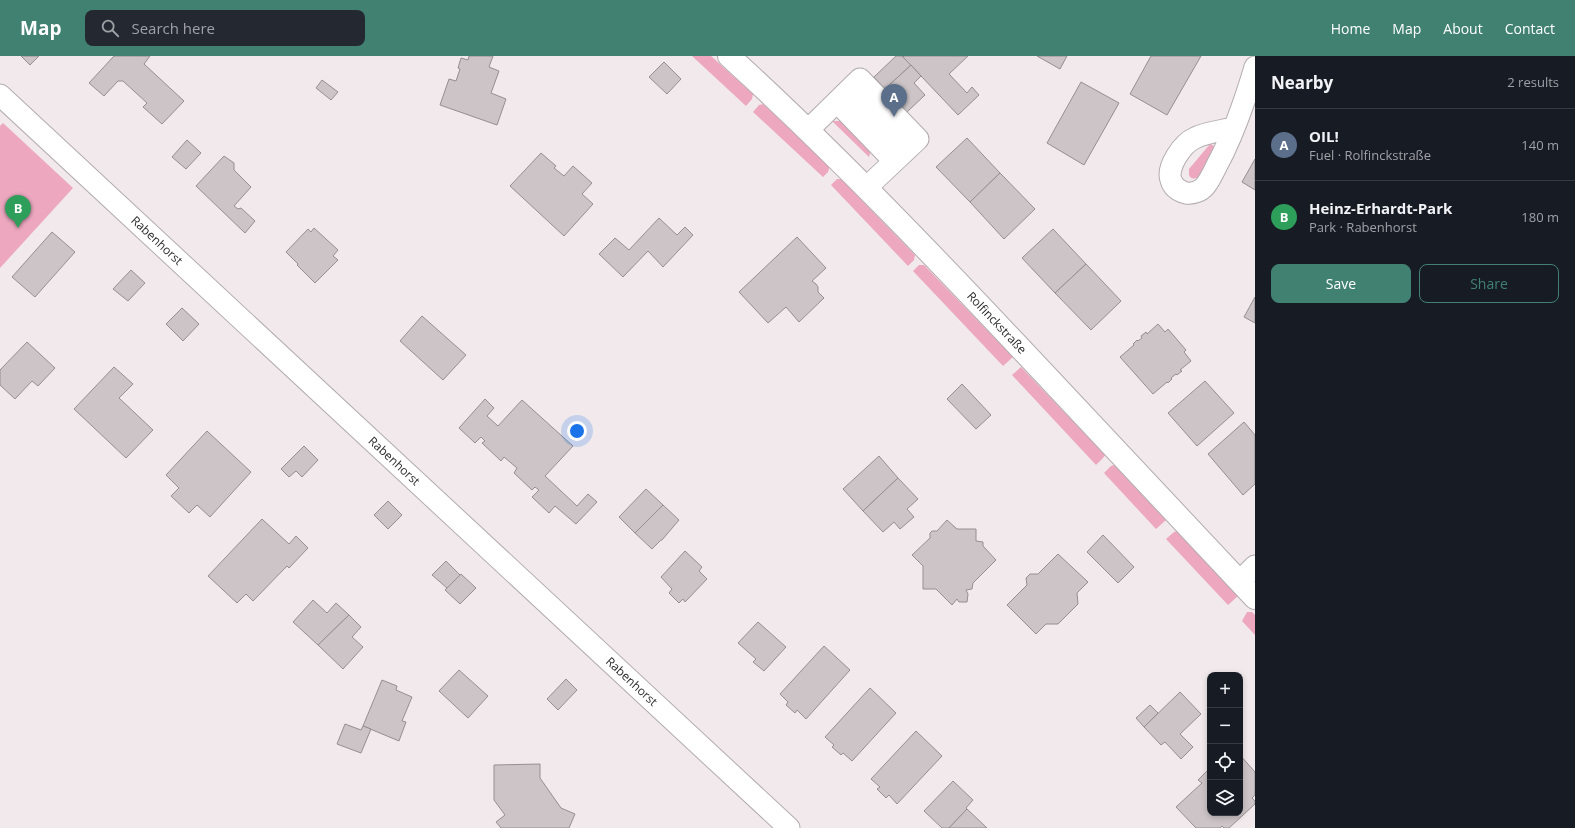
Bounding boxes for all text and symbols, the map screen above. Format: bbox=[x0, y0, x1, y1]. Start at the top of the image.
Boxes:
search box bbox=[85, 10, 365, 46]
text: Map bbox=[20, 15, 61, 41]
icon: search bbox=[99, 17, 121, 39]
text: Search here bbox=[131, 18, 215, 38]
text: Home bbox=[1331, 19, 1370, 38]
text: Map bbox=[1392, 19, 1421, 38]
text: About bbox=[1443, 19, 1483, 38]
text: Contact bbox=[1505, 19, 1555, 38]
text: Nearby bbox=[1271, 71, 1333, 94]
text: 2 results bbox=[1507, 73, 1559, 91]
pin: A bbox=[881, 84, 907, 117]
text: OIL! bbox=[1309, 126, 1339, 146]
text: A bbox=[1280, 136, 1288, 154]
text: 140 m bbox=[1521, 136, 1559, 154]
text: Fuel · Rolfinckstraße bbox=[1309, 146, 1431, 164]
pin: B bbox=[5, 195, 31, 228]
text: Heinz-Erhardt-Park bbox=[1309, 198, 1452, 218]
text: B bbox=[1280, 208, 1288, 226]
text: 180 m bbox=[1521, 208, 1559, 226]
street label: Rabenhorst bbox=[128, 212, 187, 269]
text: Park · Rabenhorst bbox=[1309, 218, 1417, 236]
button: Save bbox=[1271, 264, 1411, 303]
button: Share bbox=[1419, 264, 1559, 303]
street label: Rolfinckstraße bbox=[963, 288, 1031, 358]
your location bbox=[567, 421, 587, 441]
street label: Rabenhorst bbox=[365, 432, 424, 489]
street label: Rabenhorst bbox=[602, 653, 661, 710]
map controls bbox=[1207, 672, 1243, 816]
button: + bbox=[1207, 672, 1243, 708]
button: − bbox=[1207, 708, 1243, 744]
button: locate bbox=[1207, 744, 1243, 780]
button: layers bbox=[1207, 780, 1243, 816]

